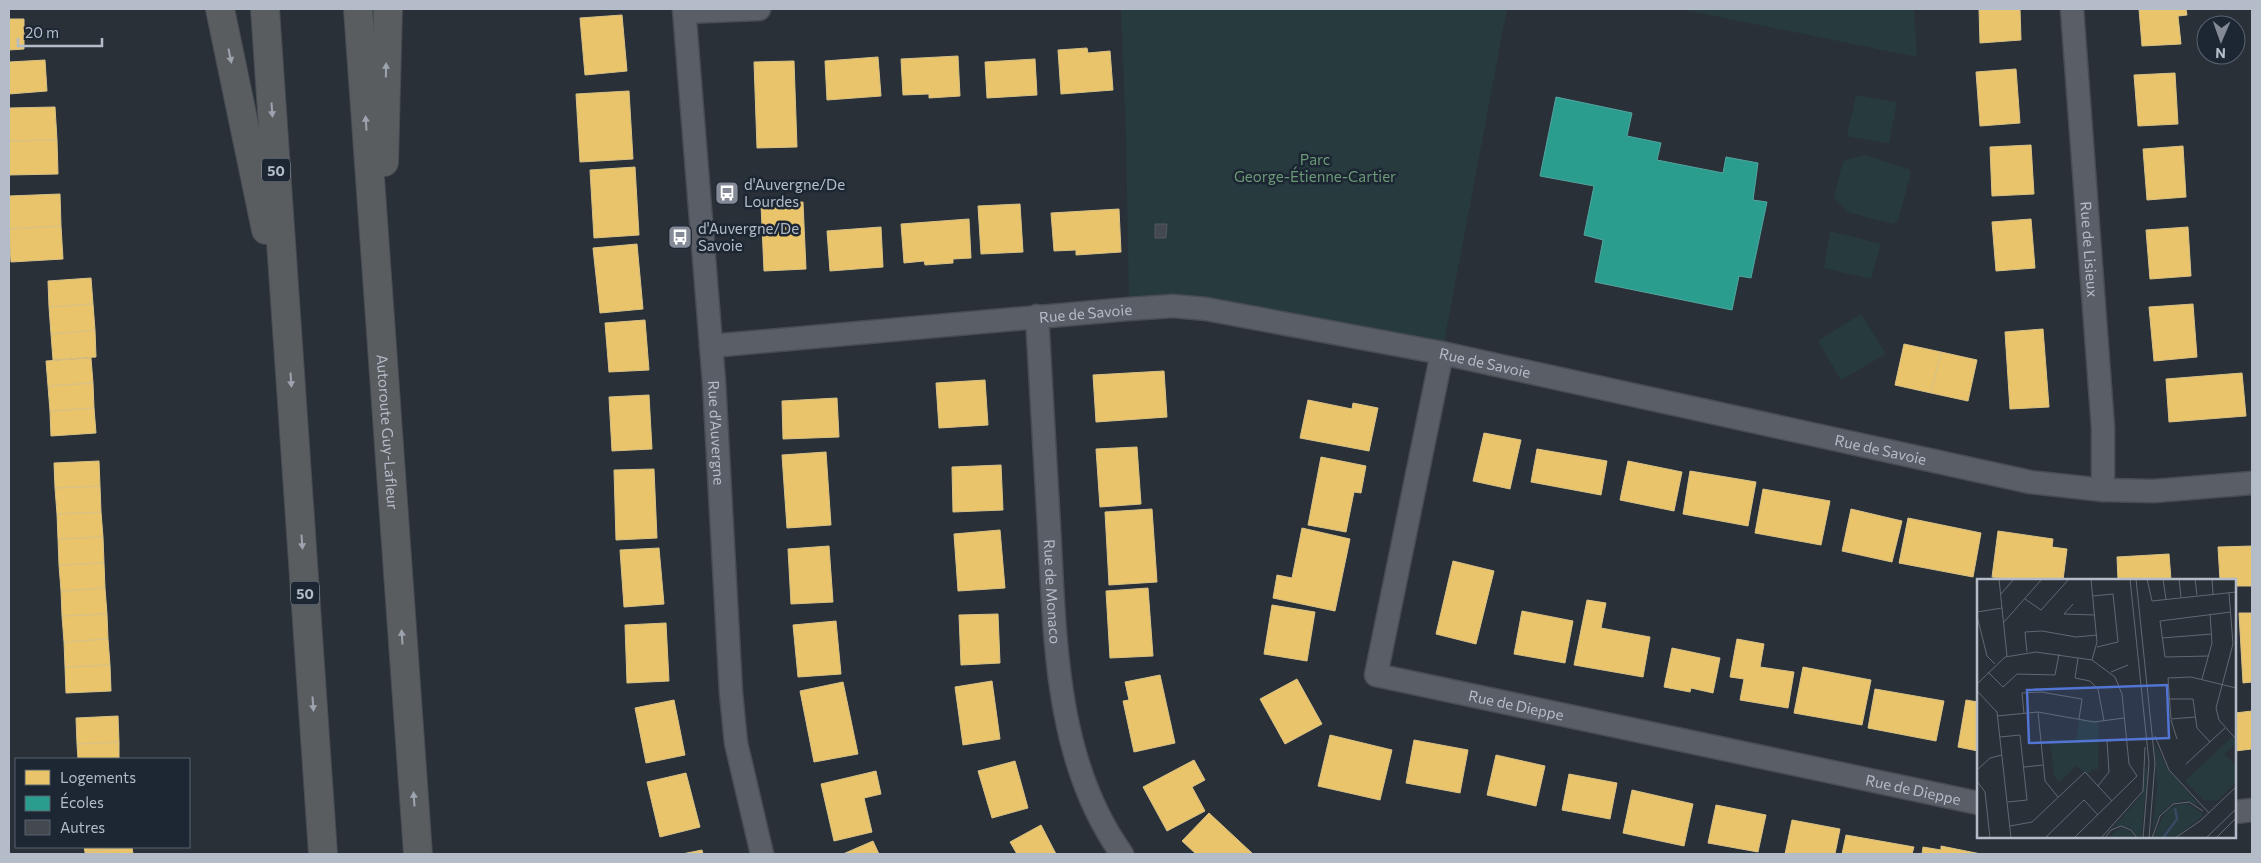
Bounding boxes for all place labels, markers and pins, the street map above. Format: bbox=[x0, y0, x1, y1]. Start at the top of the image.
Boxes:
place label: d'Auvergne/De Lourdes bbox=[744, 175, 845, 210]
bus stop icon: d'Auvergne/De Lourdes bbox=[714, 180, 740, 206]
place label: d'Auvergne/De Savoie bbox=[698, 219, 799, 254]
bus stop icon: d'Auvergne/De Savoie bbox=[667, 224, 693, 250]

